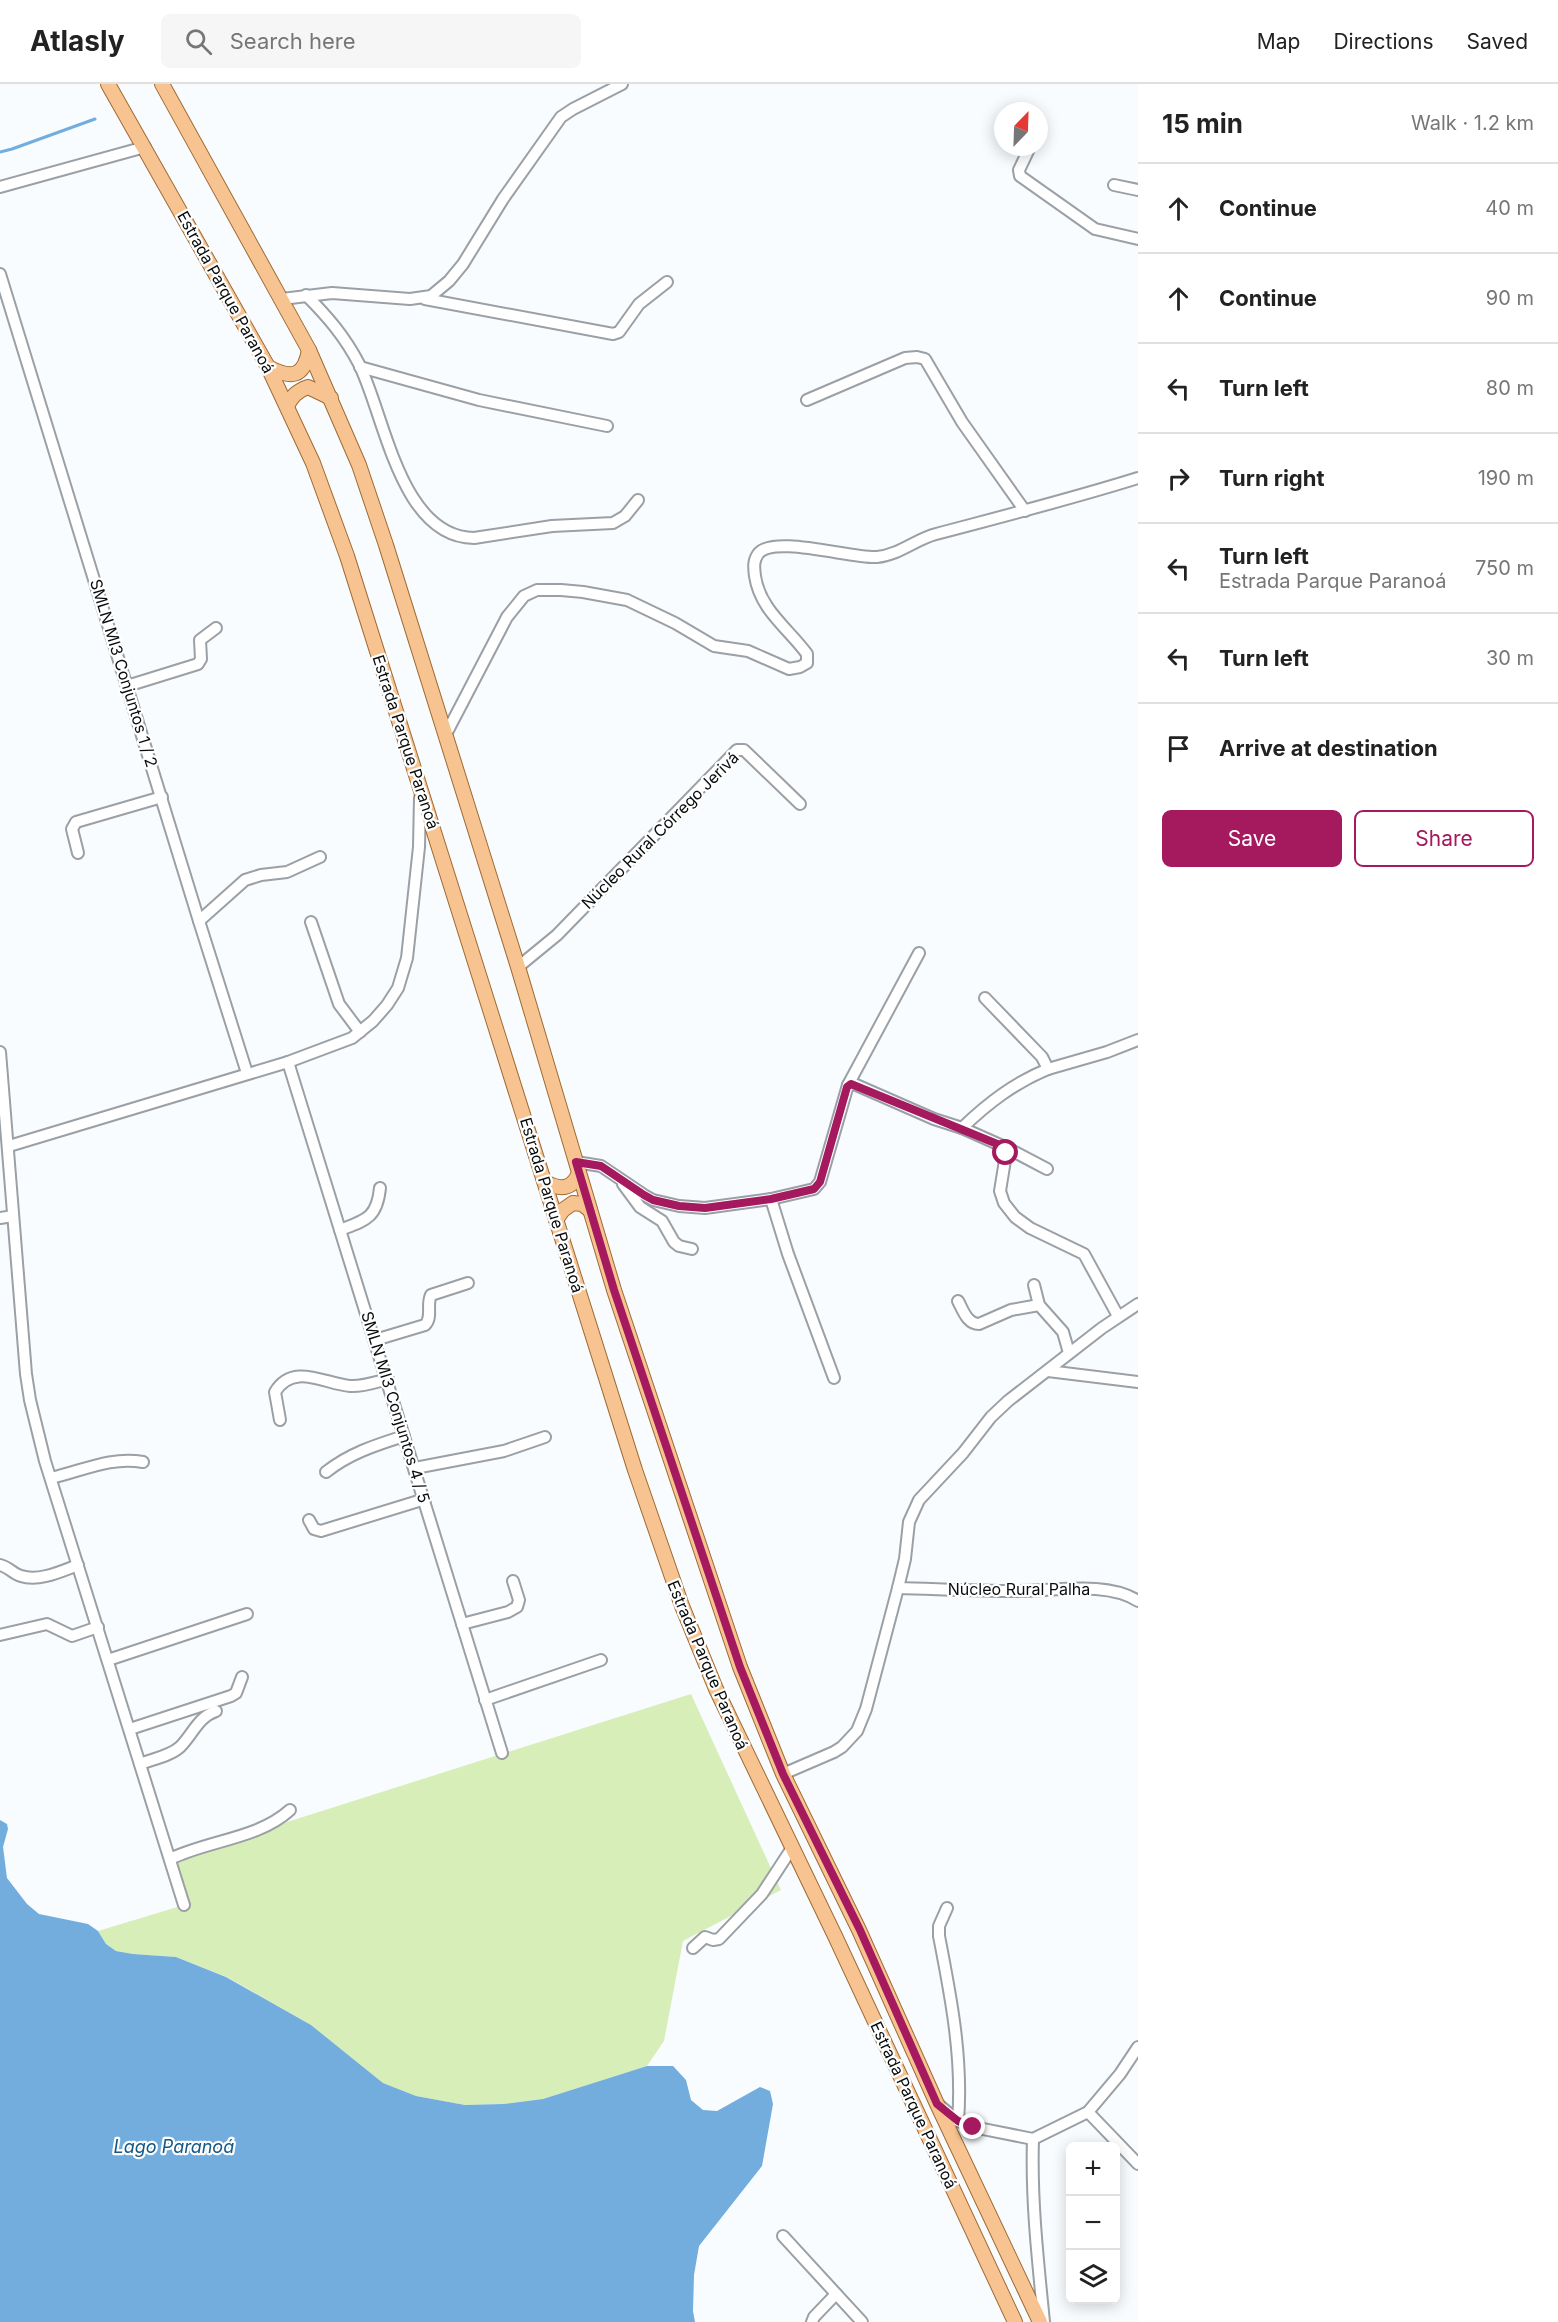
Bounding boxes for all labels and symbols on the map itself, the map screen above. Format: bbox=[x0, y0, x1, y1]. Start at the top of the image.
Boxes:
north arrow bbox=[994, 102, 1048, 156]
street label: Estrada Parque Paranoá bbox=[173, 208, 279, 376]
street label: SMLN MI3 Conjuntos 1 / 2 bbox=[86, 577, 162, 769]
street label: Estrada Parque Paranoá bbox=[368, 652, 444, 832]
street label: Núcleo Rural Córrego Jerivá bbox=[577, 747, 743, 913]
street label: Estrada Parque Paranoá bbox=[516, 1115, 588, 1295]
route start bbox=[992, 1139, 1018, 1165]
street label: SMLN MI3 Conjuntos 4 / 5 bbox=[357, 1309, 435, 1505]
street label: Estrada Parque Paranoá bbox=[663, 1577, 753, 1753]
street label: Núcleo Rural Palha bbox=[948, 1579, 1090, 1599]
street label: Estrada Parque Paranoá bbox=[866, 2018, 962, 2192]
route end bbox=[959, 2113, 985, 2139]
water label: Lago Paranoá bbox=[114, 2136, 234, 2157]

